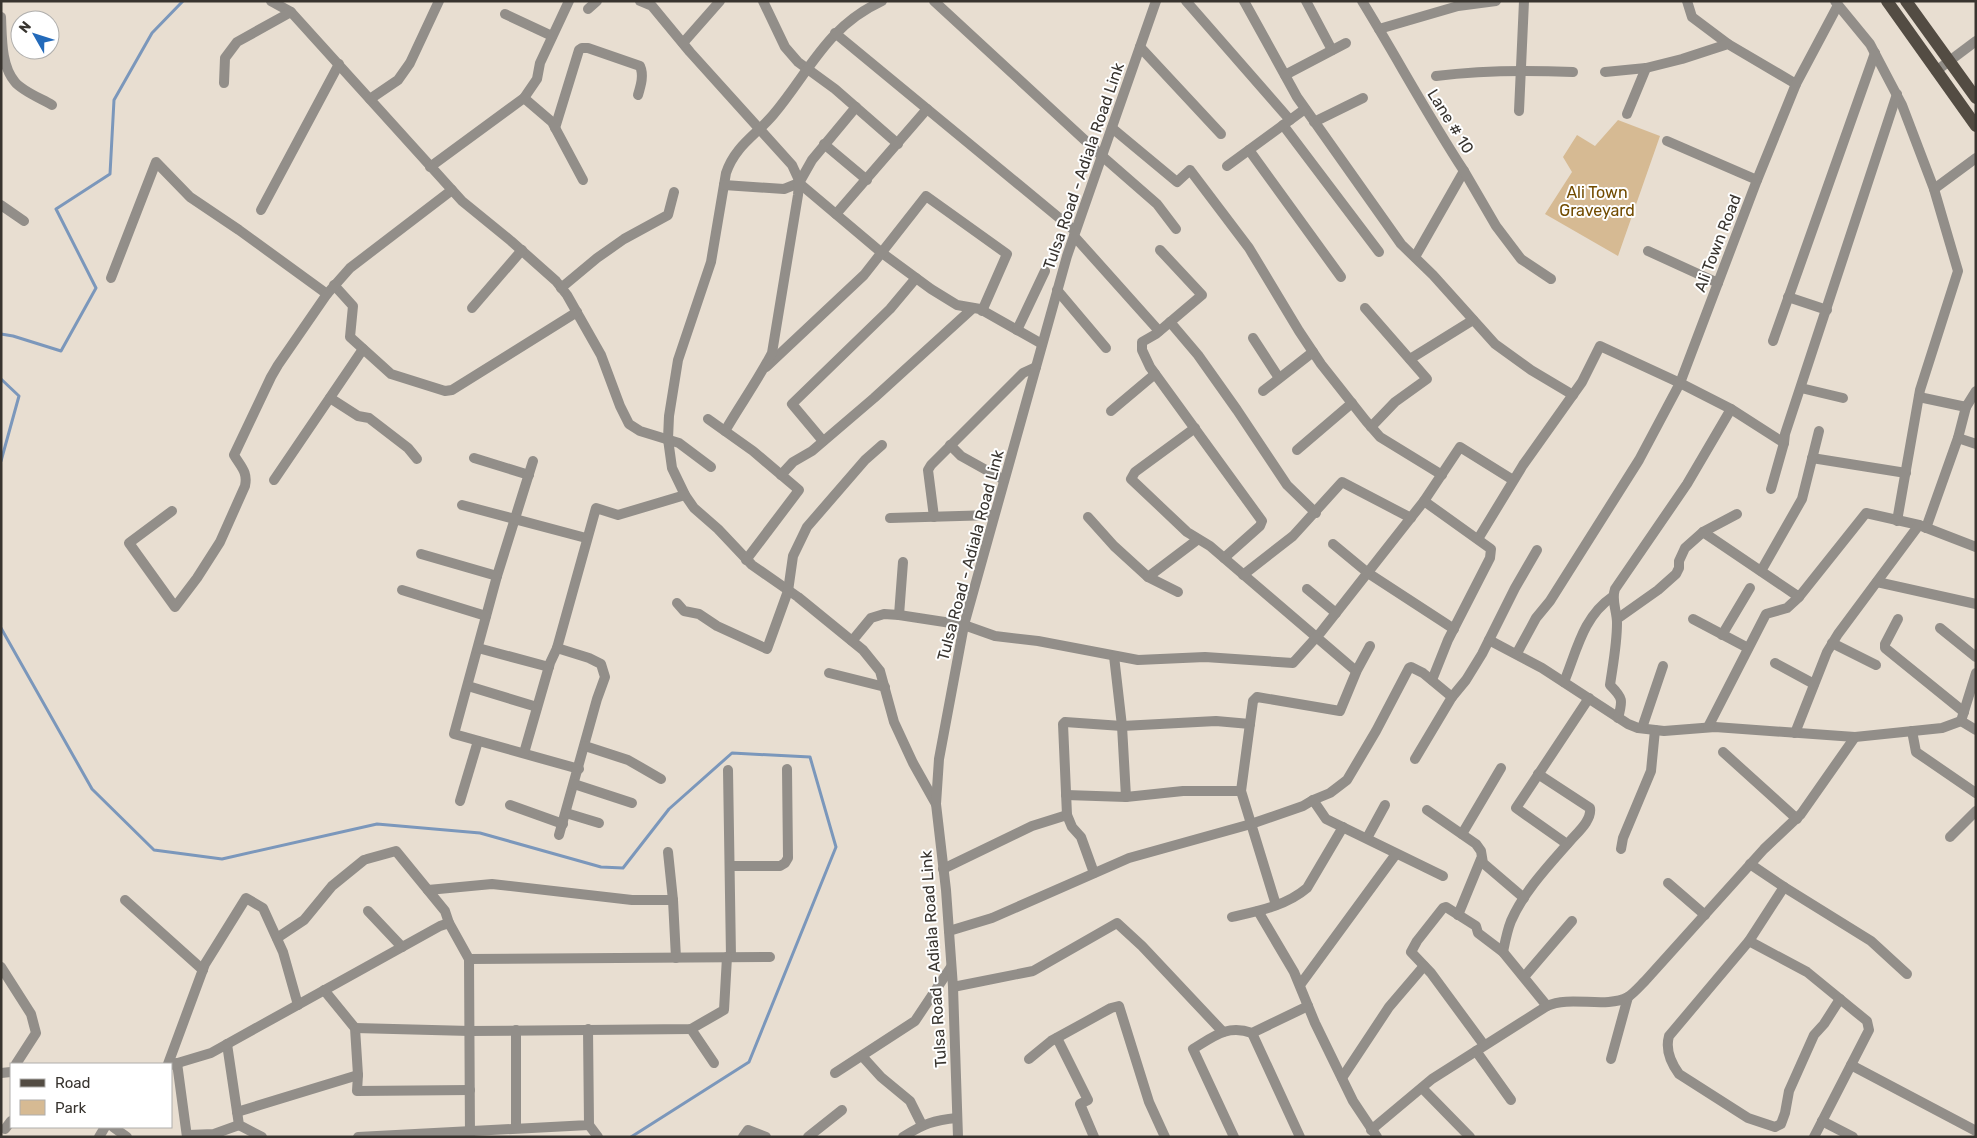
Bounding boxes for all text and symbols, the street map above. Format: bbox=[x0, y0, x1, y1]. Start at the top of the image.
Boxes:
north arrow bbox=[10, 10, 60, 60]
text: N bbox=[16, 18, 35, 36]
street label: Tulsa Road - Adiala Road Link bbox=[1039, 59, 1128, 272]
street label: Lane # 10 bbox=[1423, 85, 1478, 157]
park label: Ali Town Graveyard bbox=[1559, 183, 1635, 220]
street label: Ali Town Road bbox=[1690, 192, 1745, 295]
street label: Tulsa Road - Adiala Road Link bbox=[933, 447, 1008, 663]
street label: Tulsa Road - Adiala Road Link bbox=[916, 849, 951, 1068]
legend bbox=[10, 1063, 172, 1128]
text: Road bbox=[55, 1074, 91, 1092]
text: Park bbox=[55, 1099, 86, 1117]

